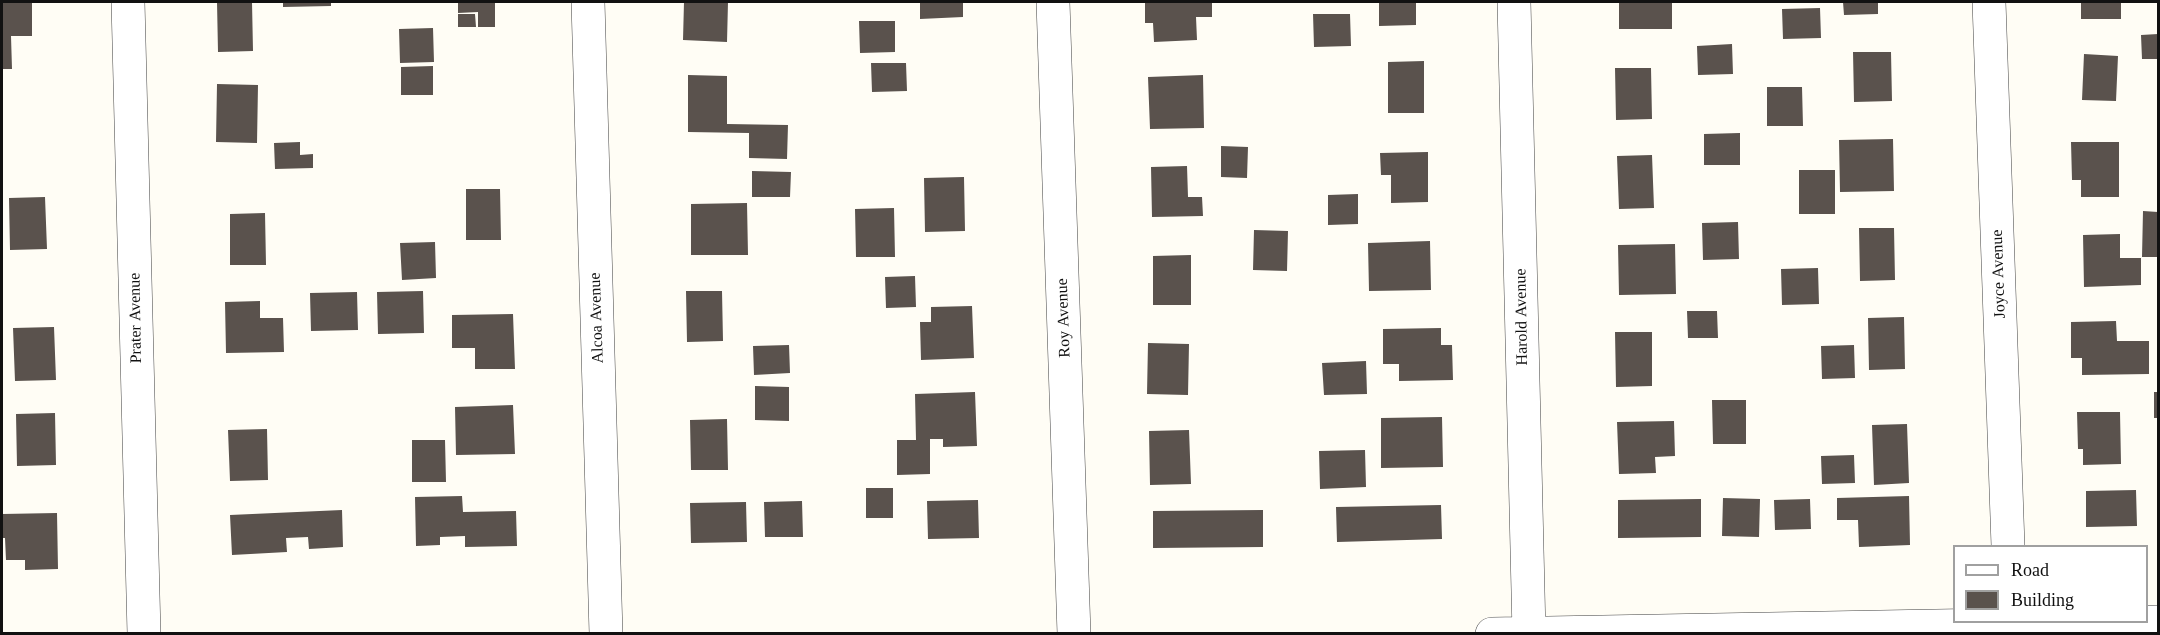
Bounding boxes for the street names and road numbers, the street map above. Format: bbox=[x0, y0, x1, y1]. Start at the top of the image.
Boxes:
street label: Joyce Avenue bbox=[1988, 229, 2010, 319]
street label: Harold Avenue bbox=[1512, 268, 1532, 366]
street label: Prater Avenue bbox=[126, 272, 146, 364]
street label: Alcoa Avenue bbox=[586, 272, 608, 364]
street label: Roy Avenue bbox=[1053, 278, 1075, 358]

